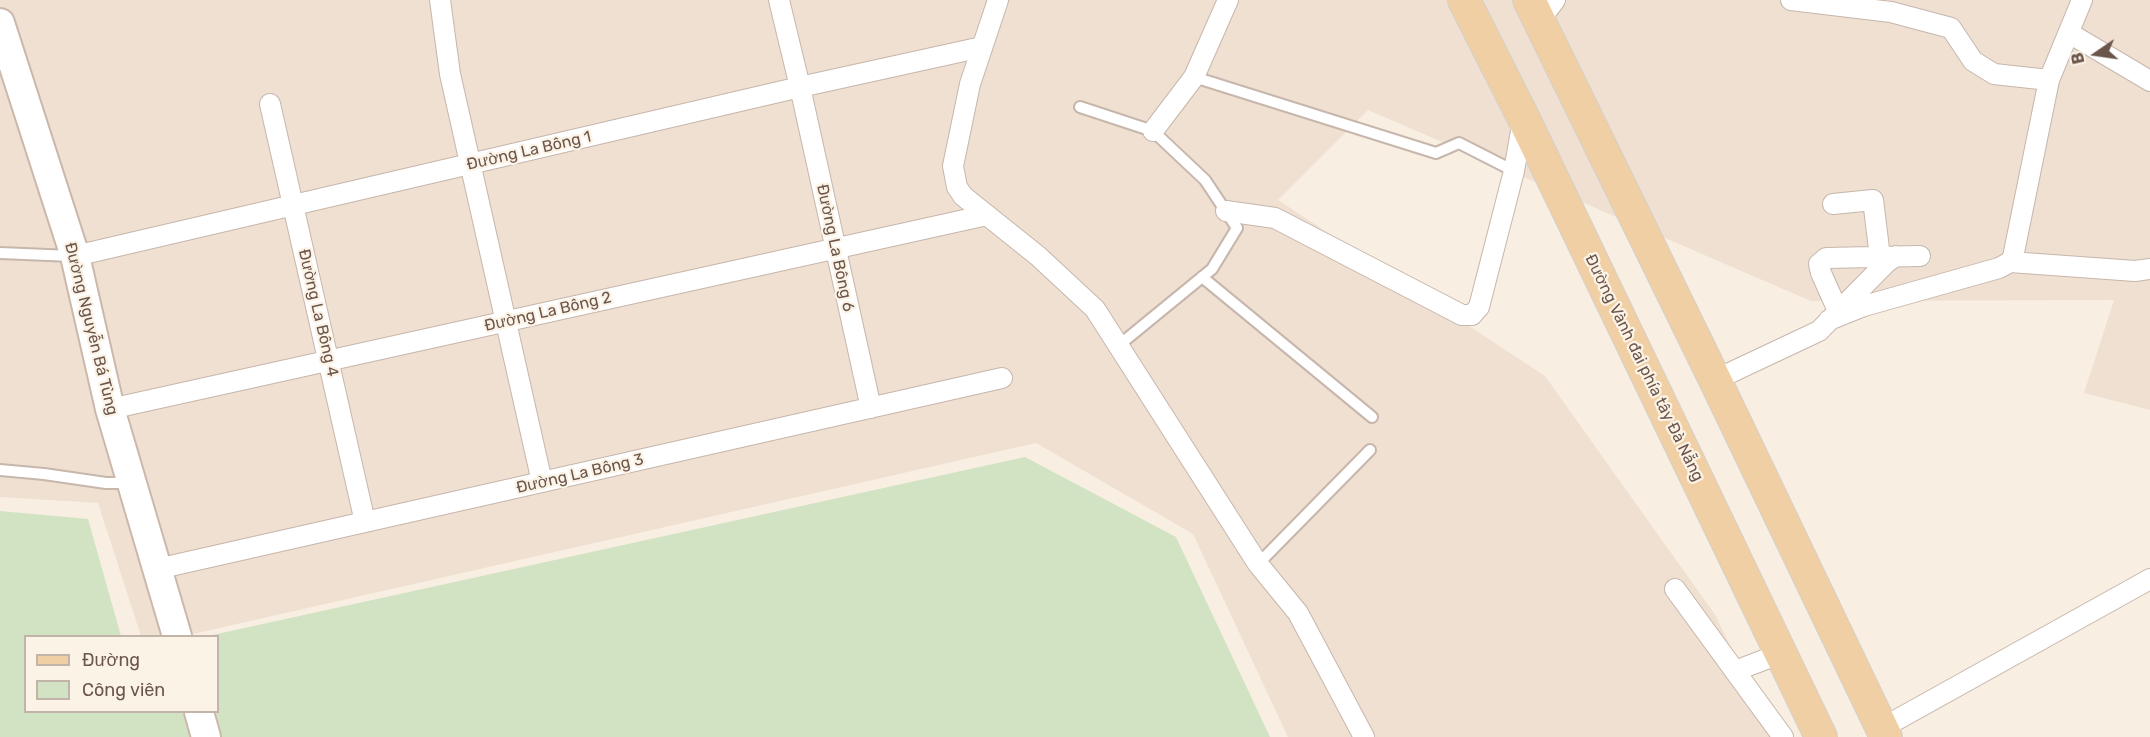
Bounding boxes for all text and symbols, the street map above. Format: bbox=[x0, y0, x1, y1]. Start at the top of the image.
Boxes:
north arrow bbox=[2066, 24, 2126, 84]
text: B bbox=[2067, 51, 2088, 66]
street label: Đường La Bông 1 bbox=[465, 127, 593, 175]
street label: Đường La Bông 6 bbox=[812, 182, 858, 314]
street label: Đường Nguyễn Bá Tùng bbox=[60, 241, 122, 417]
street label: Đường La Bông 4 bbox=[294, 247, 342, 379]
street label: Đường Vành đai phía tây Đà Nẵng bbox=[1581, 251, 1707, 485]
street label: Đường La Bông 2 bbox=[483, 288, 613, 336]
street label: Đường La Bông 3 bbox=[515, 450, 645, 498]
legend bbox=[24, 635, 219, 713]
text: Đường bbox=[82, 649, 140, 671]
text: Công viên bbox=[82, 679, 165, 701]

